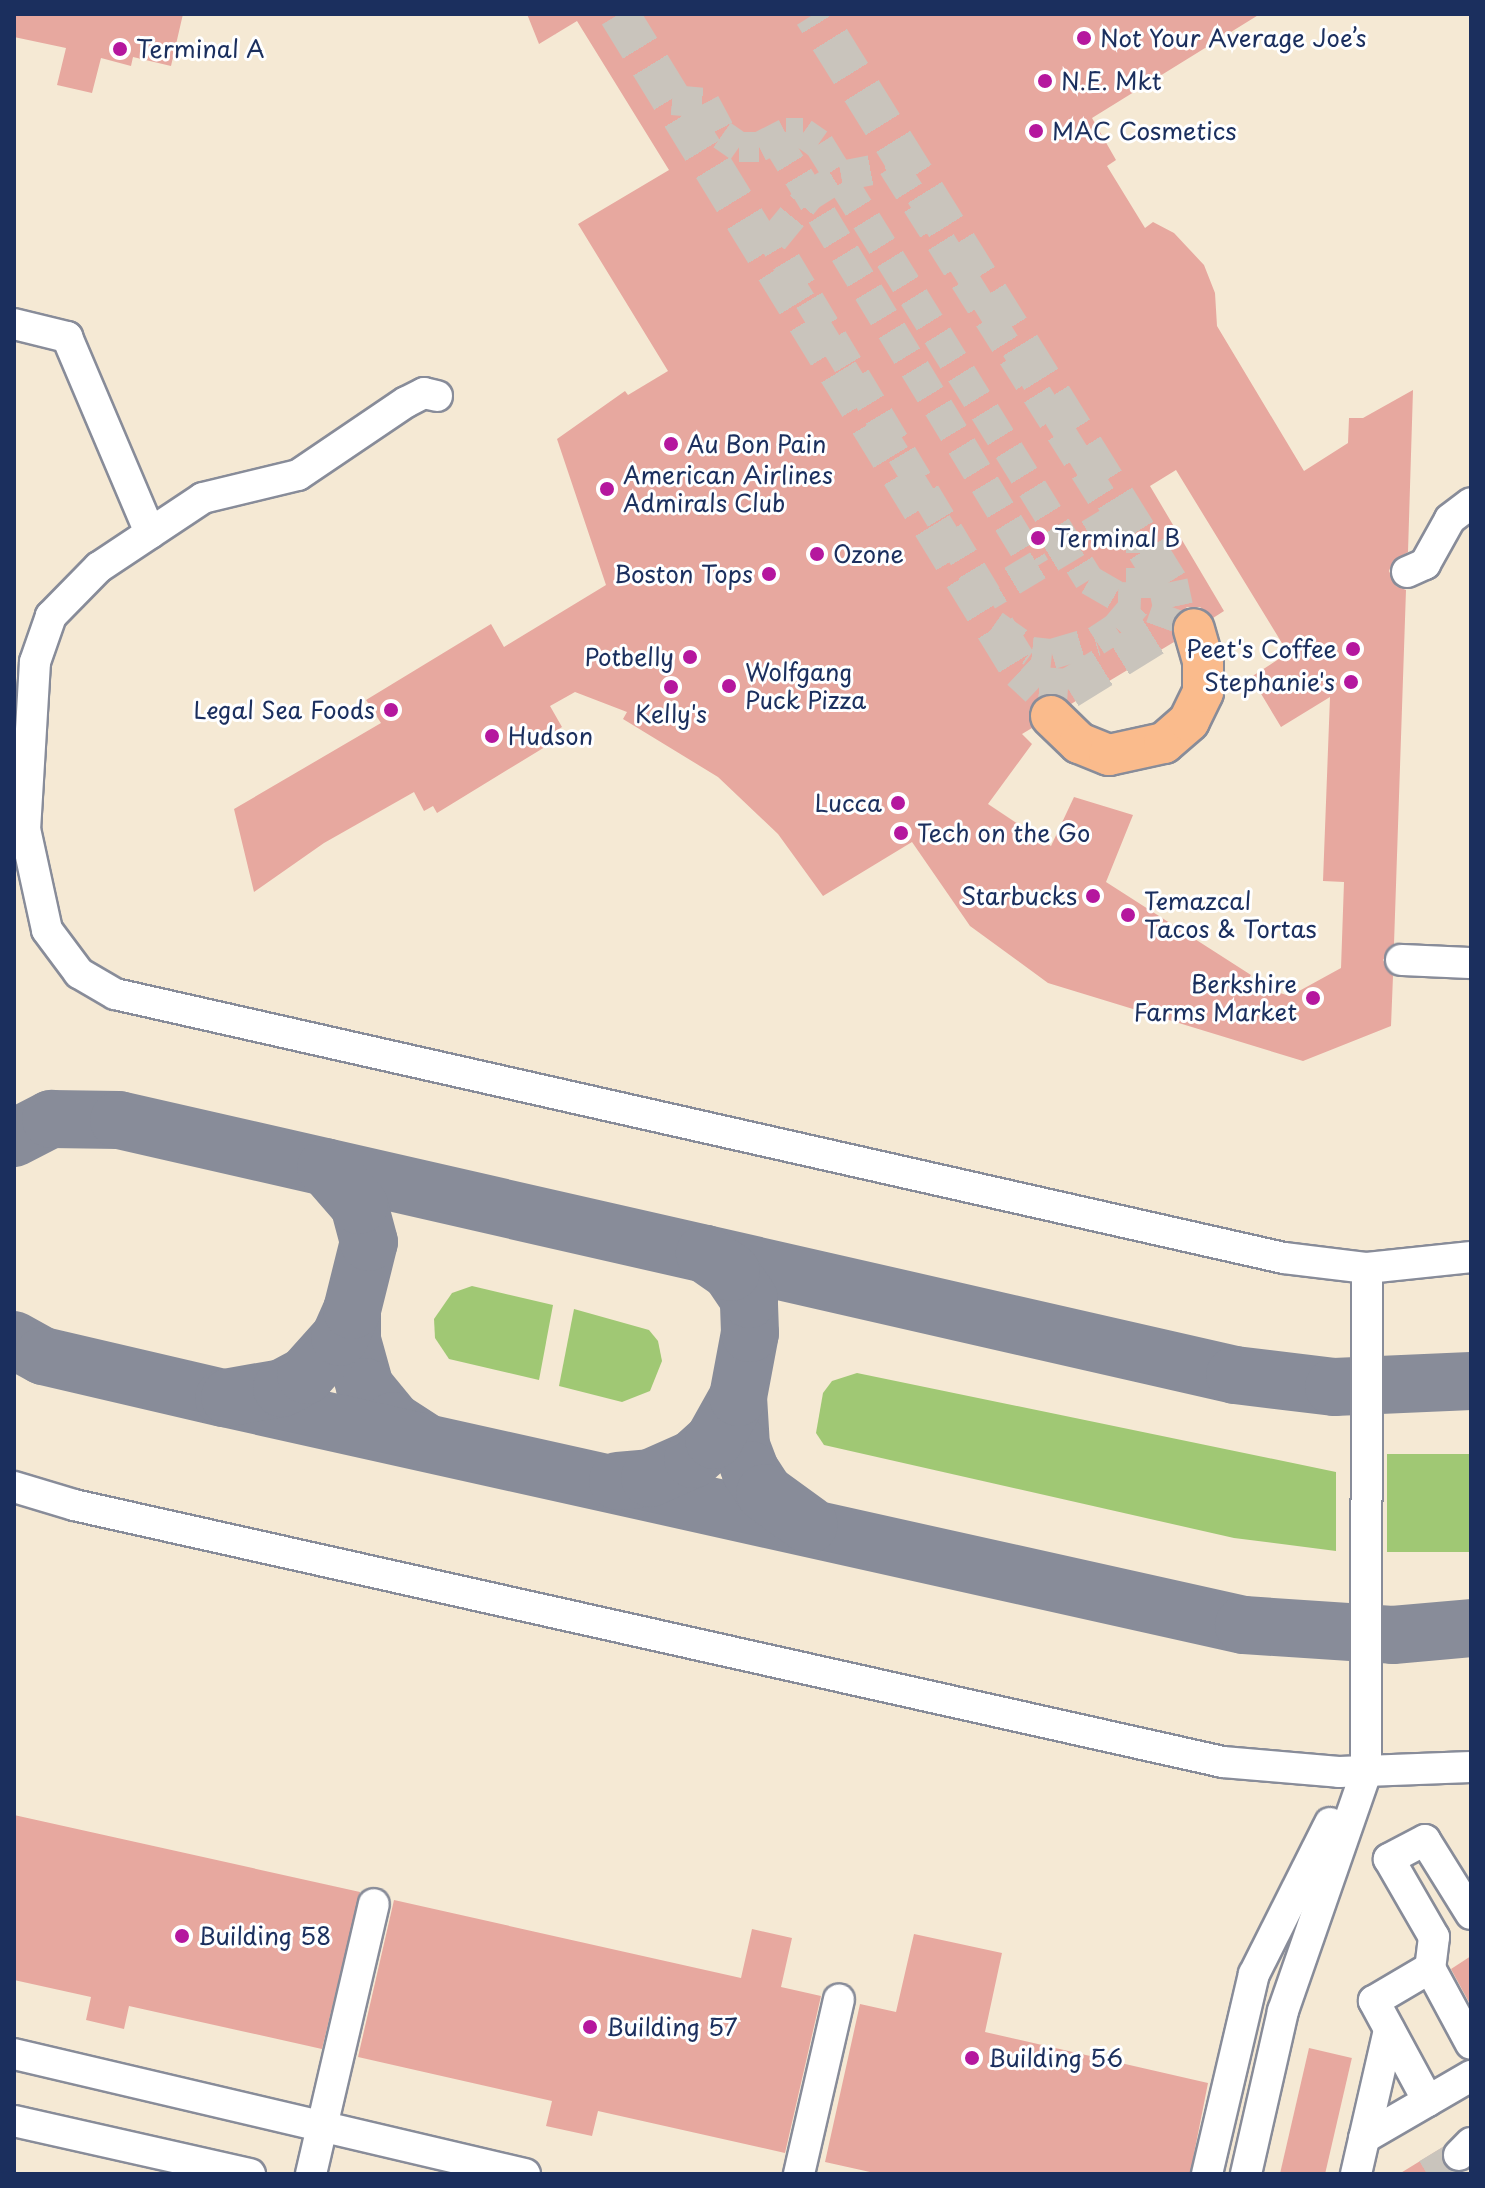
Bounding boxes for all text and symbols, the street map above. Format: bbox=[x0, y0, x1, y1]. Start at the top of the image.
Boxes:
place label: Not Your Average Joe’s bbox=[1100, 24, 1366, 52]
marker: Not Your Average Joe’s bbox=[1075, 29, 1093, 47]
place label: Terminal A bbox=[136, 35, 265, 63]
marker: Terminal A bbox=[111, 40, 129, 58]
place label: N.E. Mkt bbox=[1061, 67, 1162, 95]
marker: N.E. Mkt bbox=[1036, 72, 1054, 90]
place label: MAC Cosmetics bbox=[1052, 117, 1234, 145]
marker: MAC Cosmetics bbox=[1027, 122, 1045, 140]
place label: Au Bon Pain bbox=[687, 430, 828, 458]
marker: Au Bon Pain bbox=[662, 435, 680, 453]
place label: American Airlines Admirals Club bbox=[623, 461, 831, 517]
marker: American Airlines Admirals Club bbox=[598, 480, 616, 498]
place label: Terminal B bbox=[1054, 524, 1180, 552]
marker: Terminal B bbox=[1029, 529, 1047, 547]
place label: Ozone bbox=[833, 540, 904, 568]
marker: Ozone bbox=[808, 545, 826, 563]
place label: Boston Tops bbox=[614, 560, 753, 588]
marker: Boston Tops bbox=[760, 565, 778, 583]
place label: Peet's Coffee bbox=[1186, 635, 1337, 663]
marker: Peet's Coffee bbox=[1344, 640, 1362, 658]
place label: Potbelly bbox=[585, 643, 674, 671]
marker: Potbelly bbox=[681, 648, 699, 666]
place label: Wolfgang Puck Pizza bbox=[745, 658, 867, 714]
place label: Stephanie's bbox=[1204, 668, 1335, 696]
marker: Stephanie's bbox=[1342, 673, 1360, 691]
marker: Wolfgang Puck Pizza bbox=[720, 677, 738, 695]
marker: Kelly's bbox=[662, 678, 680, 696]
place label: Legal Sea Foods bbox=[192, 696, 375, 724]
place label: Kelly's bbox=[635, 700, 707, 728]
marker: Legal Sea Foods bbox=[382, 701, 400, 719]
place label: Hudson bbox=[508, 722, 593, 750]
marker: Hudson bbox=[483, 727, 501, 745]
place label: Lucca bbox=[815, 789, 882, 817]
marker: Lucca bbox=[889, 794, 907, 812]
place label: Tech on the Go bbox=[917, 819, 1089, 847]
marker: Tech on the Go bbox=[892, 824, 910, 842]
place label: Starbucks bbox=[961, 882, 1077, 910]
marker: Starbucks bbox=[1084, 887, 1102, 905]
place label: Temazcal Tacos & Tortas bbox=[1144, 887, 1317, 943]
marker: Temazcal Tacos & Tortas bbox=[1119, 906, 1137, 924]
place label: Berkshire Farms Market bbox=[1133, 970, 1297, 1026]
marker: Berkshire Farms Market bbox=[1304, 989, 1322, 1007]
place label: Building 58 bbox=[198, 1922, 330, 1950]
marker: Building 58 bbox=[173, 1927, 191, 1945]
place label: Building 57 bbox=[606, 2013, 736, 2041]
marker: Building 57 bbox=[581, 2018, 599, 2036]
place label: Building 56 bbox=[988, 2044, 1122, 2072]
marker: Building 56 bbox=[963, 2049, 981, 2067]

